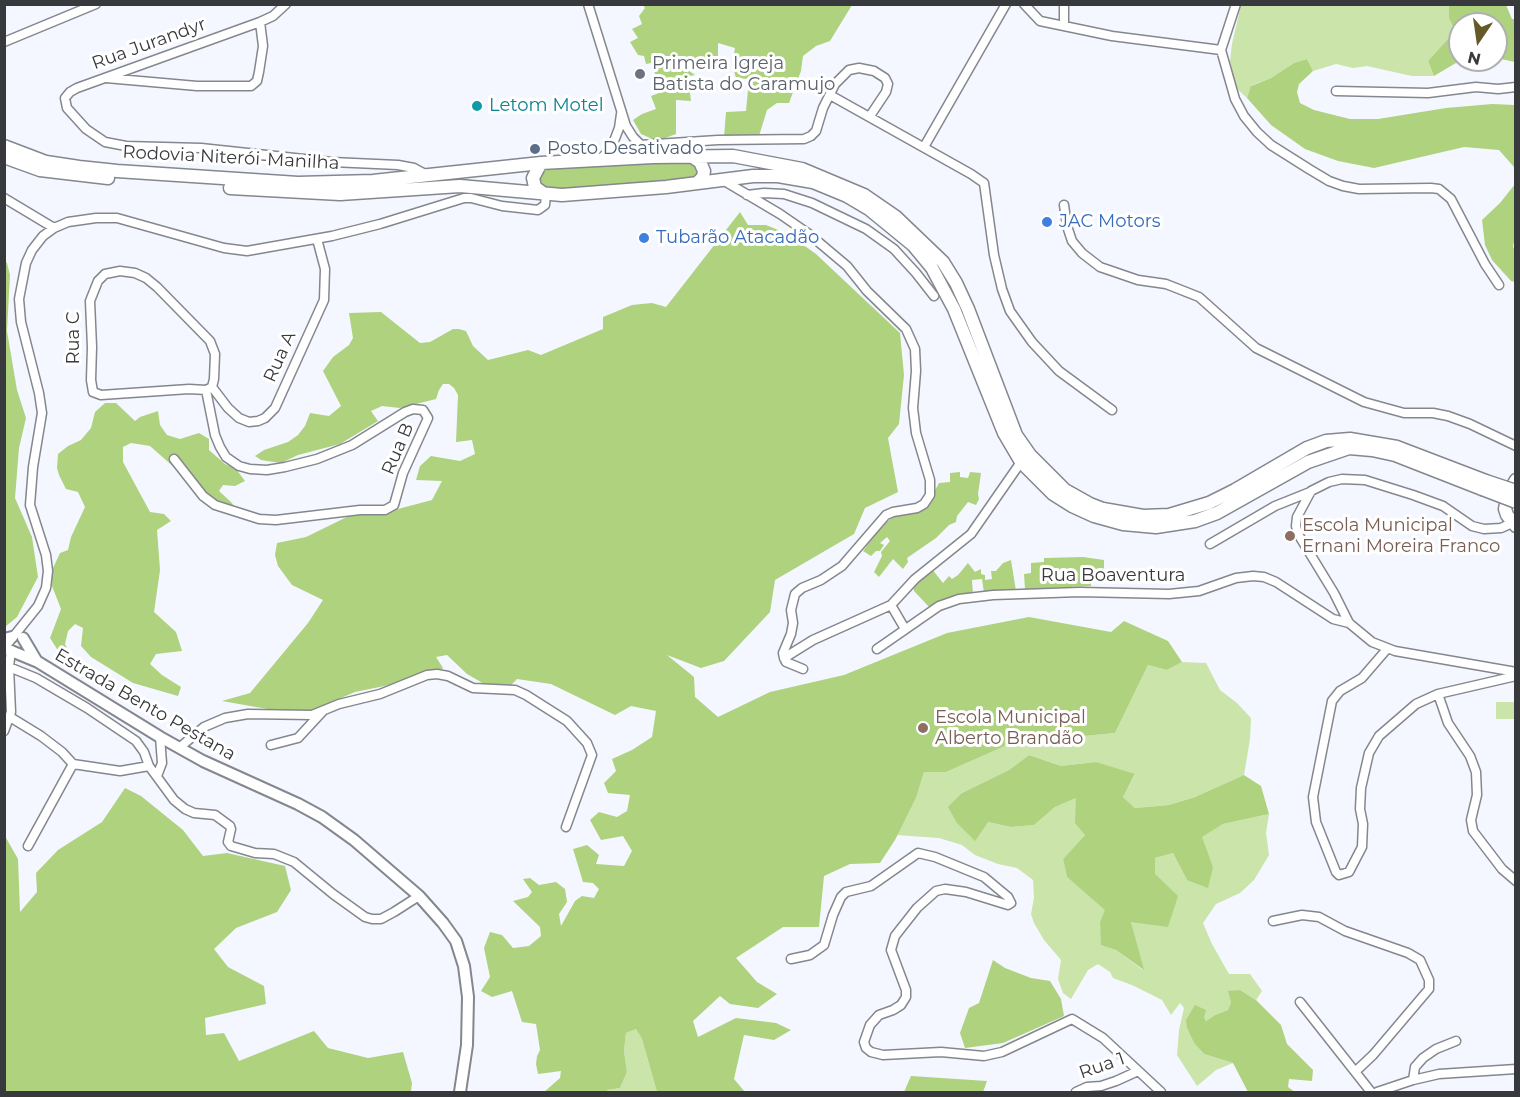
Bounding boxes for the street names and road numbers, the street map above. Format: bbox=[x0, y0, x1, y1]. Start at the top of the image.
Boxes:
street label: Rua Jurandyr bbox=[89, 13, 209, 75]
street label: Rodovia Niterói-Manilha bbox=[122, 142, 340, 174]
street label: Rua C bbox=[63, 311, 85, 365]
street label: Rua A bbox=[259, 328, 301, 386]
street label: Rua B bbox=[378, 420, 418, 478]
street label: Rua Boaventura bbox=[1041, 565, 1185, 587]
street label: Estrada Bento Pestana bbox=[51, 644, 239, 766]
street label: Rua 1 bbox=[1076, 1048, 1128, 1084]

